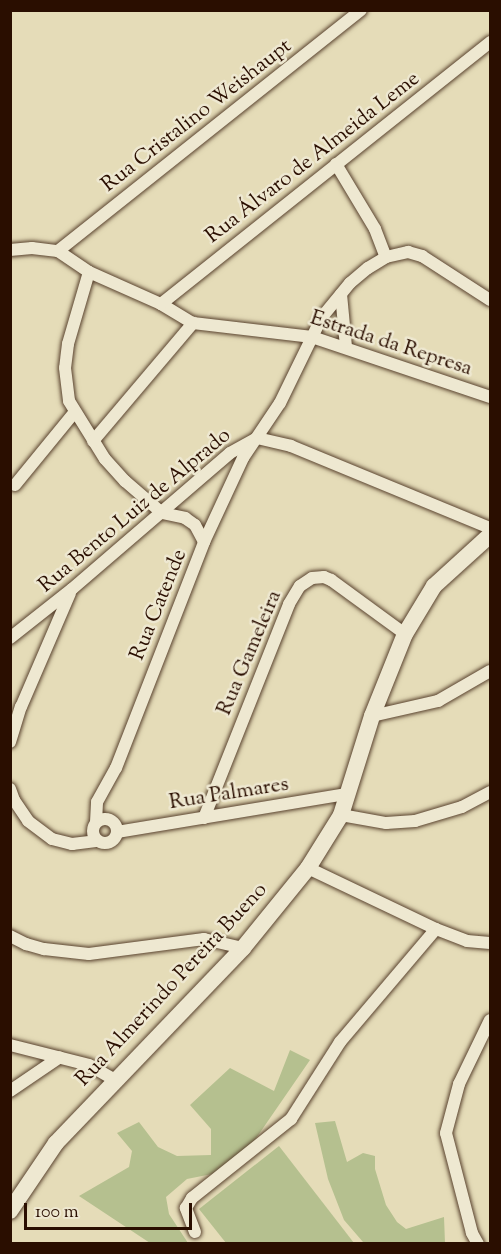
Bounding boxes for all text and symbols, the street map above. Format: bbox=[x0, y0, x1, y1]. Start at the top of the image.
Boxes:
street label: Rua Cristalino Weishaupt bbox=[97, 34, 297, 198]
street label: Rua Álvaro de Almeida Leme bbox=[201, 67, 425, 249]
street label: Estrada da Represa bbox=[307, 306, 475, 382]
street label: Rua Bento Luiz de Alprado bbox=[34, 423, 236, 599]
street label: Rua Catende bbox=[125, 546, 193, 664]
street label: Rua Gameleira bbox=[212, 587, 288, 719]
street label: Rua Palmares bbox=[168, 772, 290, 816]
street label: Rua Almerindo Pereira Bueno bbox=[71, 878, 273, 1092]
scale bar bbox=[27, 1191, 195, 1229]
text: 100 m bbox=[35, 1200, 79, 1226]

